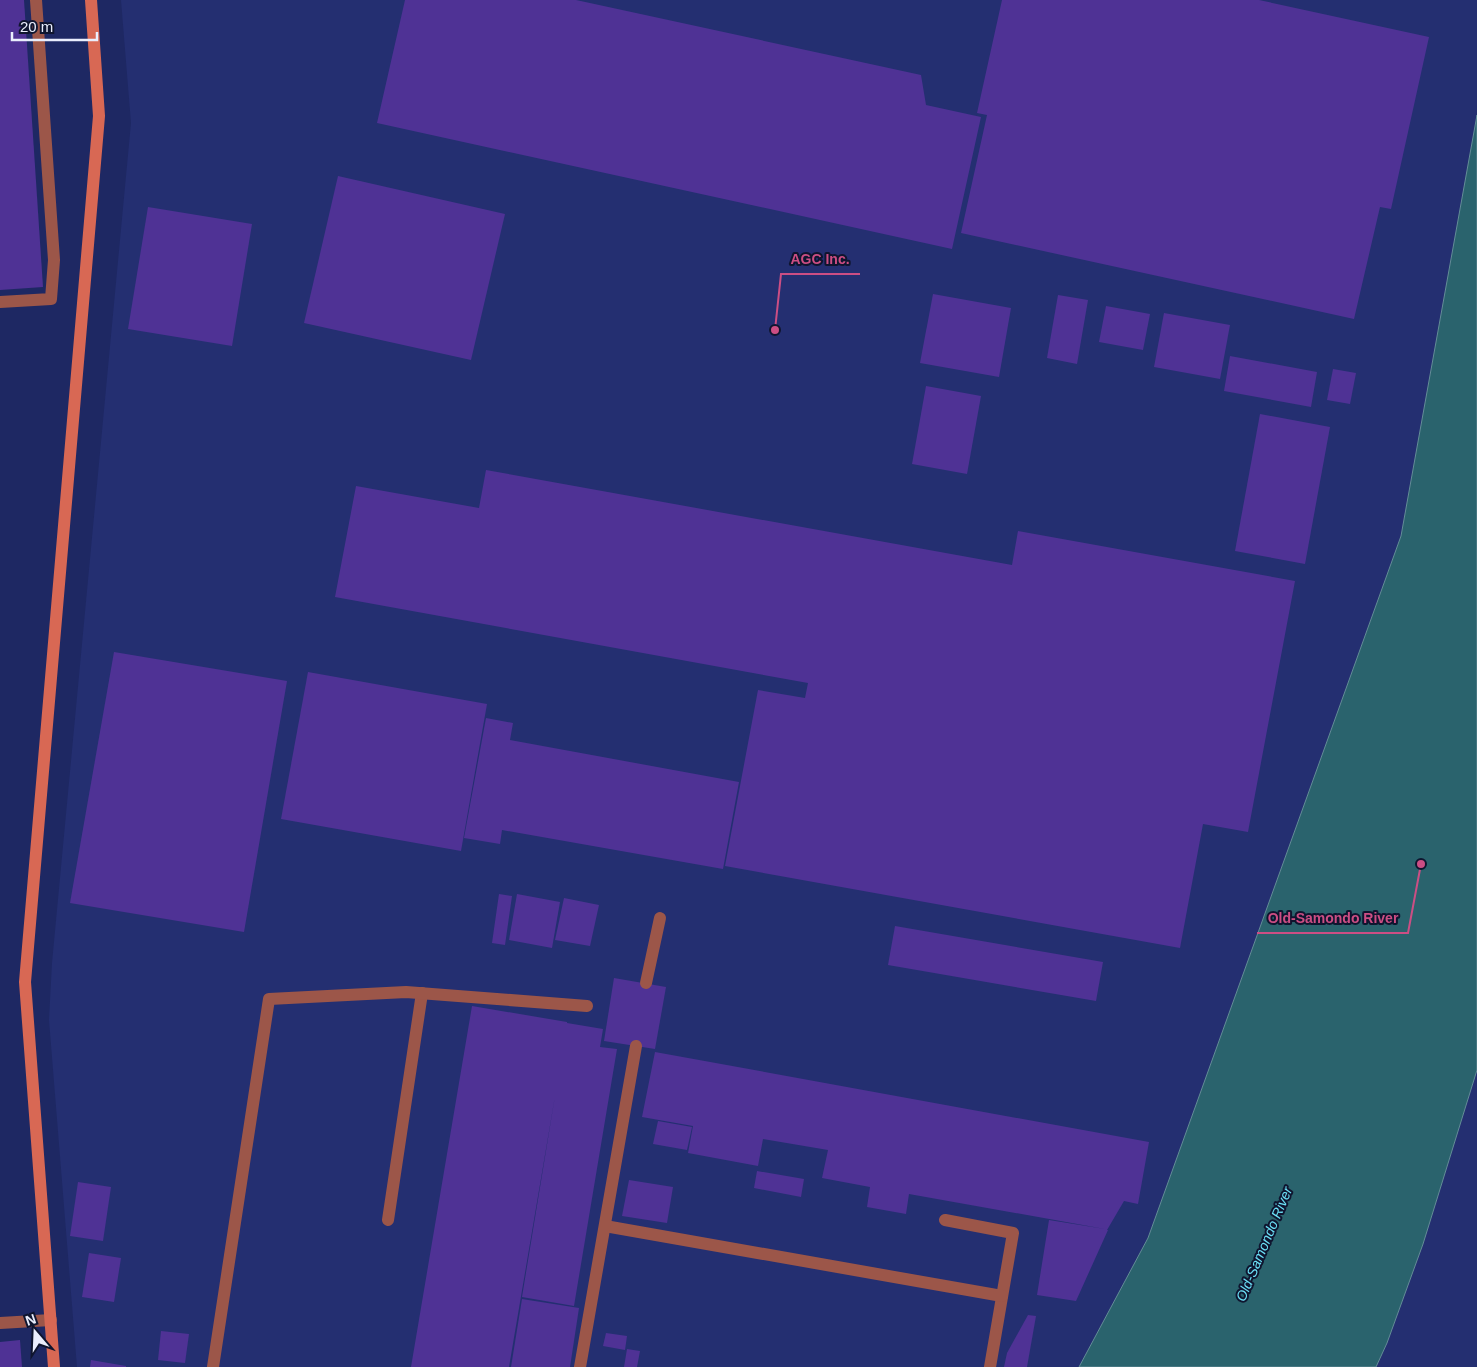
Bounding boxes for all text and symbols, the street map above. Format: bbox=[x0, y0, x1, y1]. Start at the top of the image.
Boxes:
scale bar bbox=[12, 10, 98, 42]
text: 20 m bbox=[20, 18, 53, 35]
callout: AGC Inc. bbox=[781, 245, 860, 274]
text: AGC Inc. bbox=[790, 251, 850, 267]
callout: Old-Samondo River bbox=[1257, 904, 1408, 933]
text: Old-Samondo River bbox=[1268, 910, 1399, 926]
water label: Old-Samondo River bbox=[1233, 1183, 1296, 1304]
north arrow bbox=[10, 1307, 60, 1357]
text: N bbox=[23, 1310, 38, 1329]

